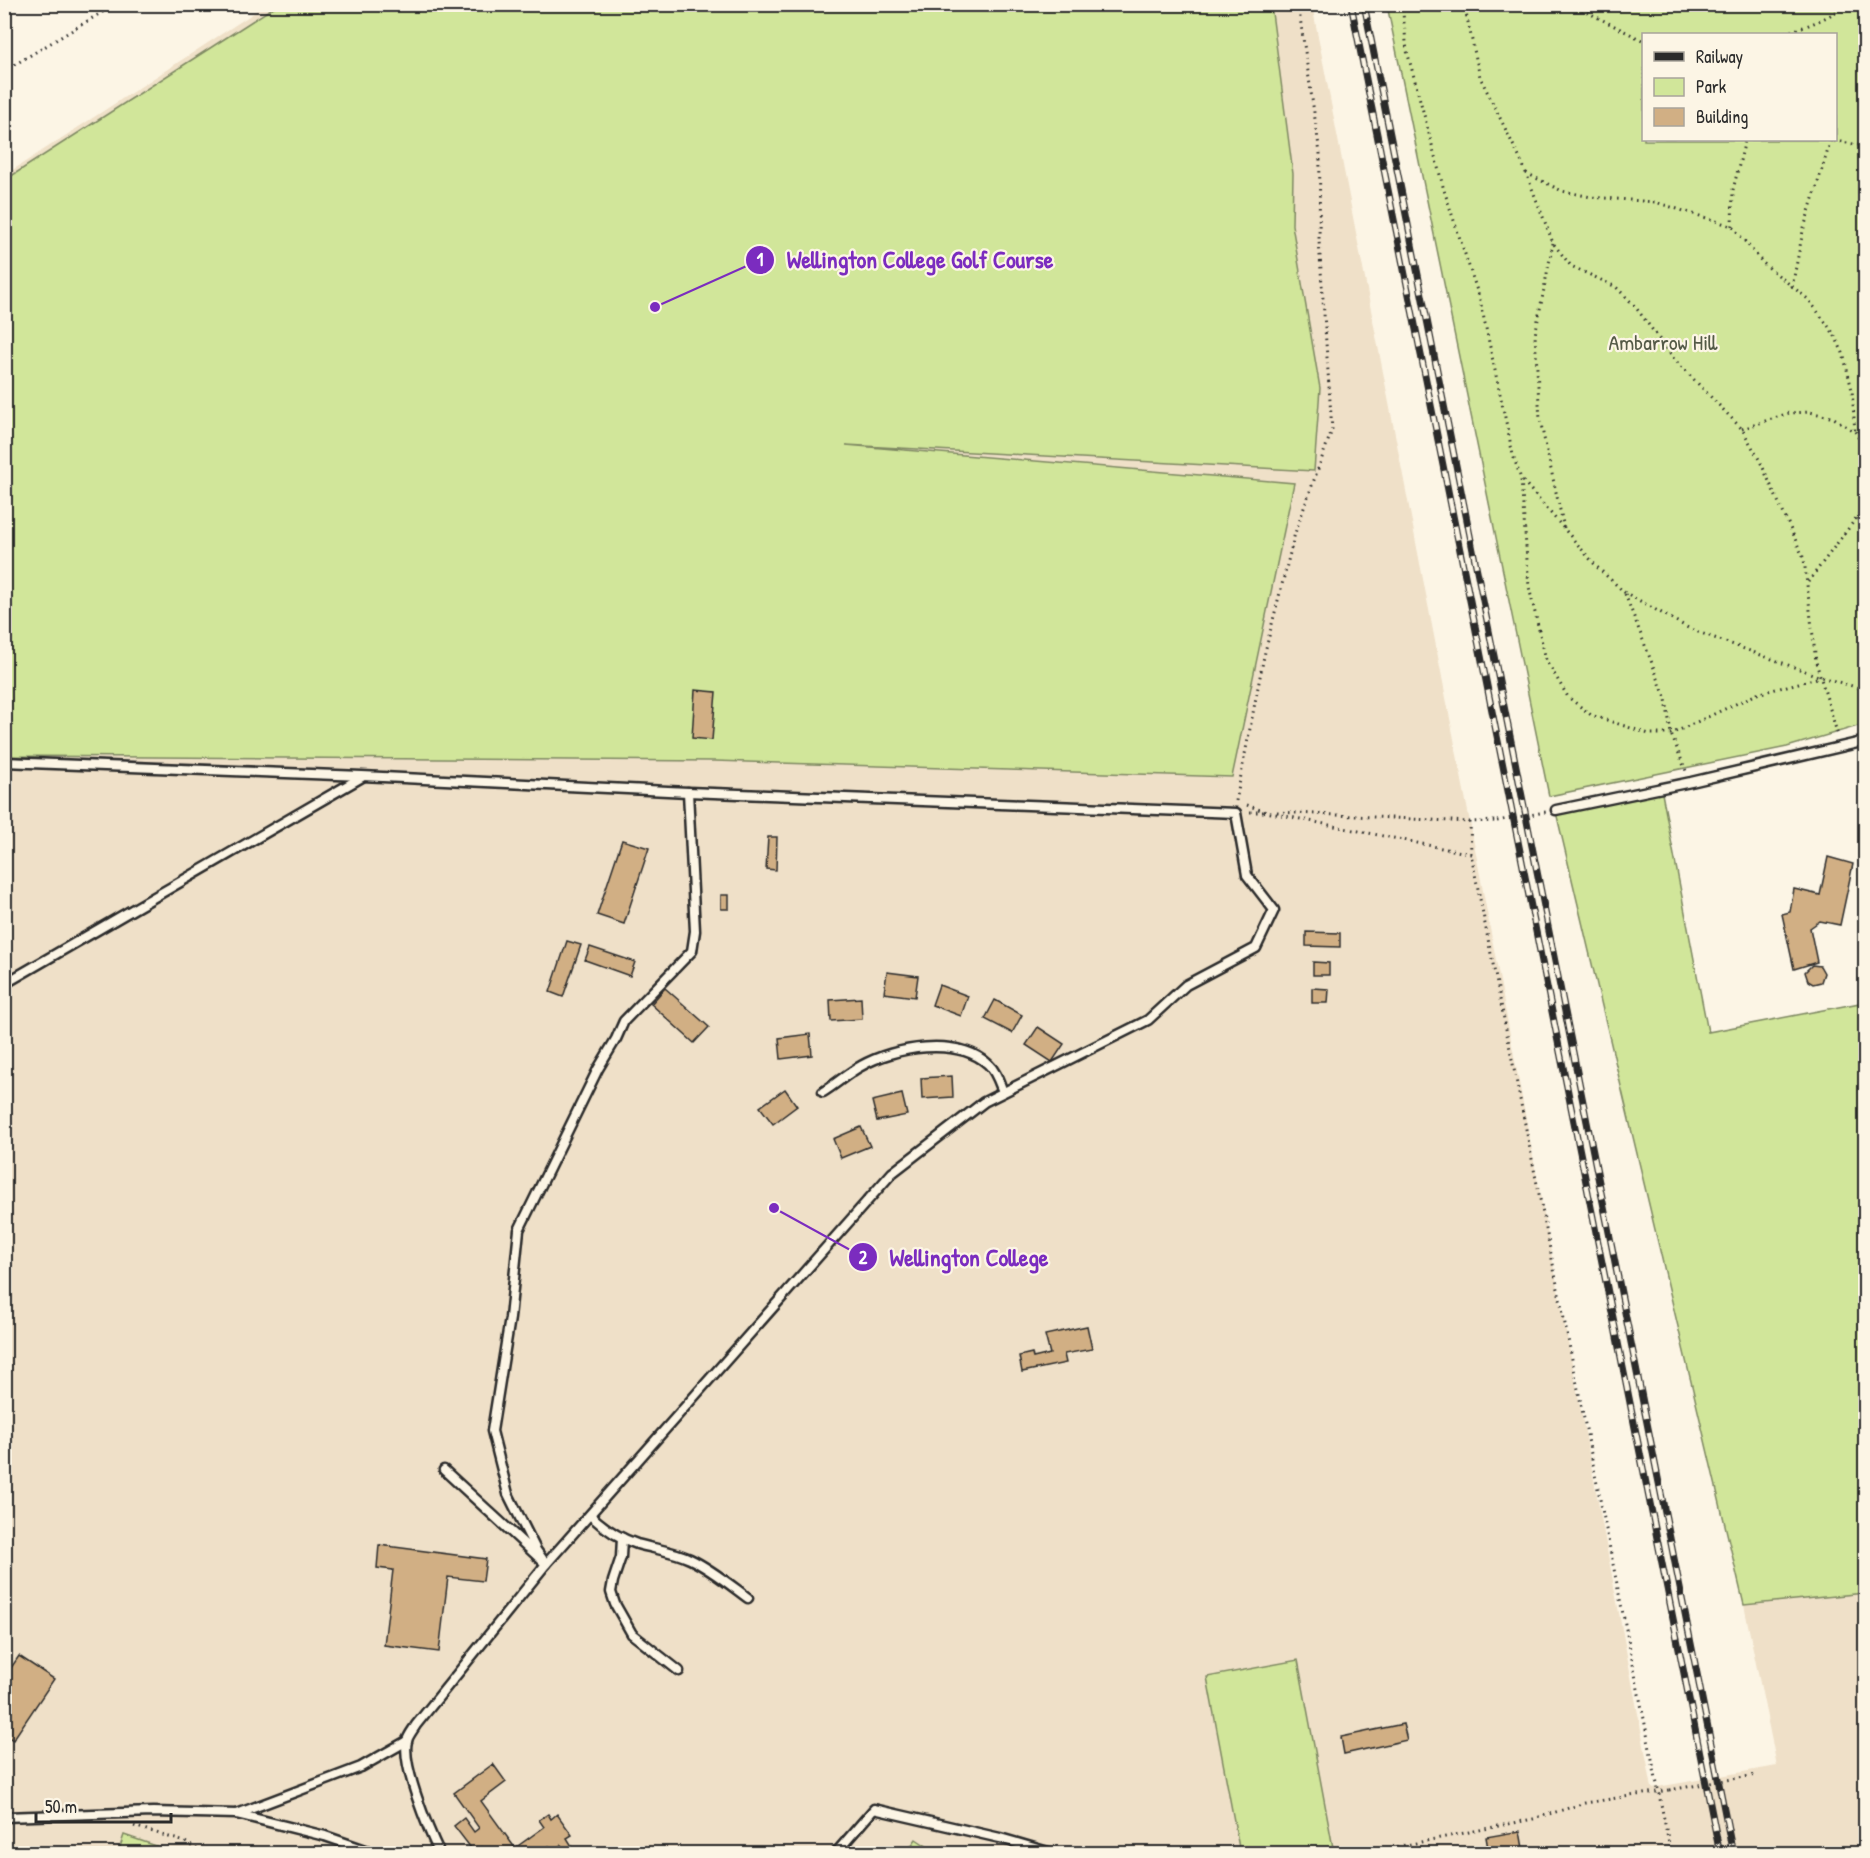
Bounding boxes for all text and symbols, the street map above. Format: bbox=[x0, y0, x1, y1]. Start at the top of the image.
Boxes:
legend bbox=[1642, 33, 1837, 141]
text: Railway bbox=[1696, 44, 1743, 69]
text: Park bbox=[1696, 74, 1727, 99]
text: Building bbox=[1696, 104, 1748, 129]
callout: Wellington College Golf Course bbox=[745, 239, 1065, 281]
text: Wellington College Golf Course bbox=[787, 243, 1054, 276]
text: 1 bbox=[757, 247, 764, 272]
park label: Ambarrow Hill bbox=[1608, 327, 1718, 357]
callout: Wellington College bbox=[848, 1236, 1061, 1278]
text: Wellington College bbox=[890, 1241, 1049, 1274]
text: 2 bbox=[859, 1245, 868, 1270]
scale bar bbox=[36, 1786, 171, 1824]
text: 50 m bbox=[45, 1794, 77, 1819]

